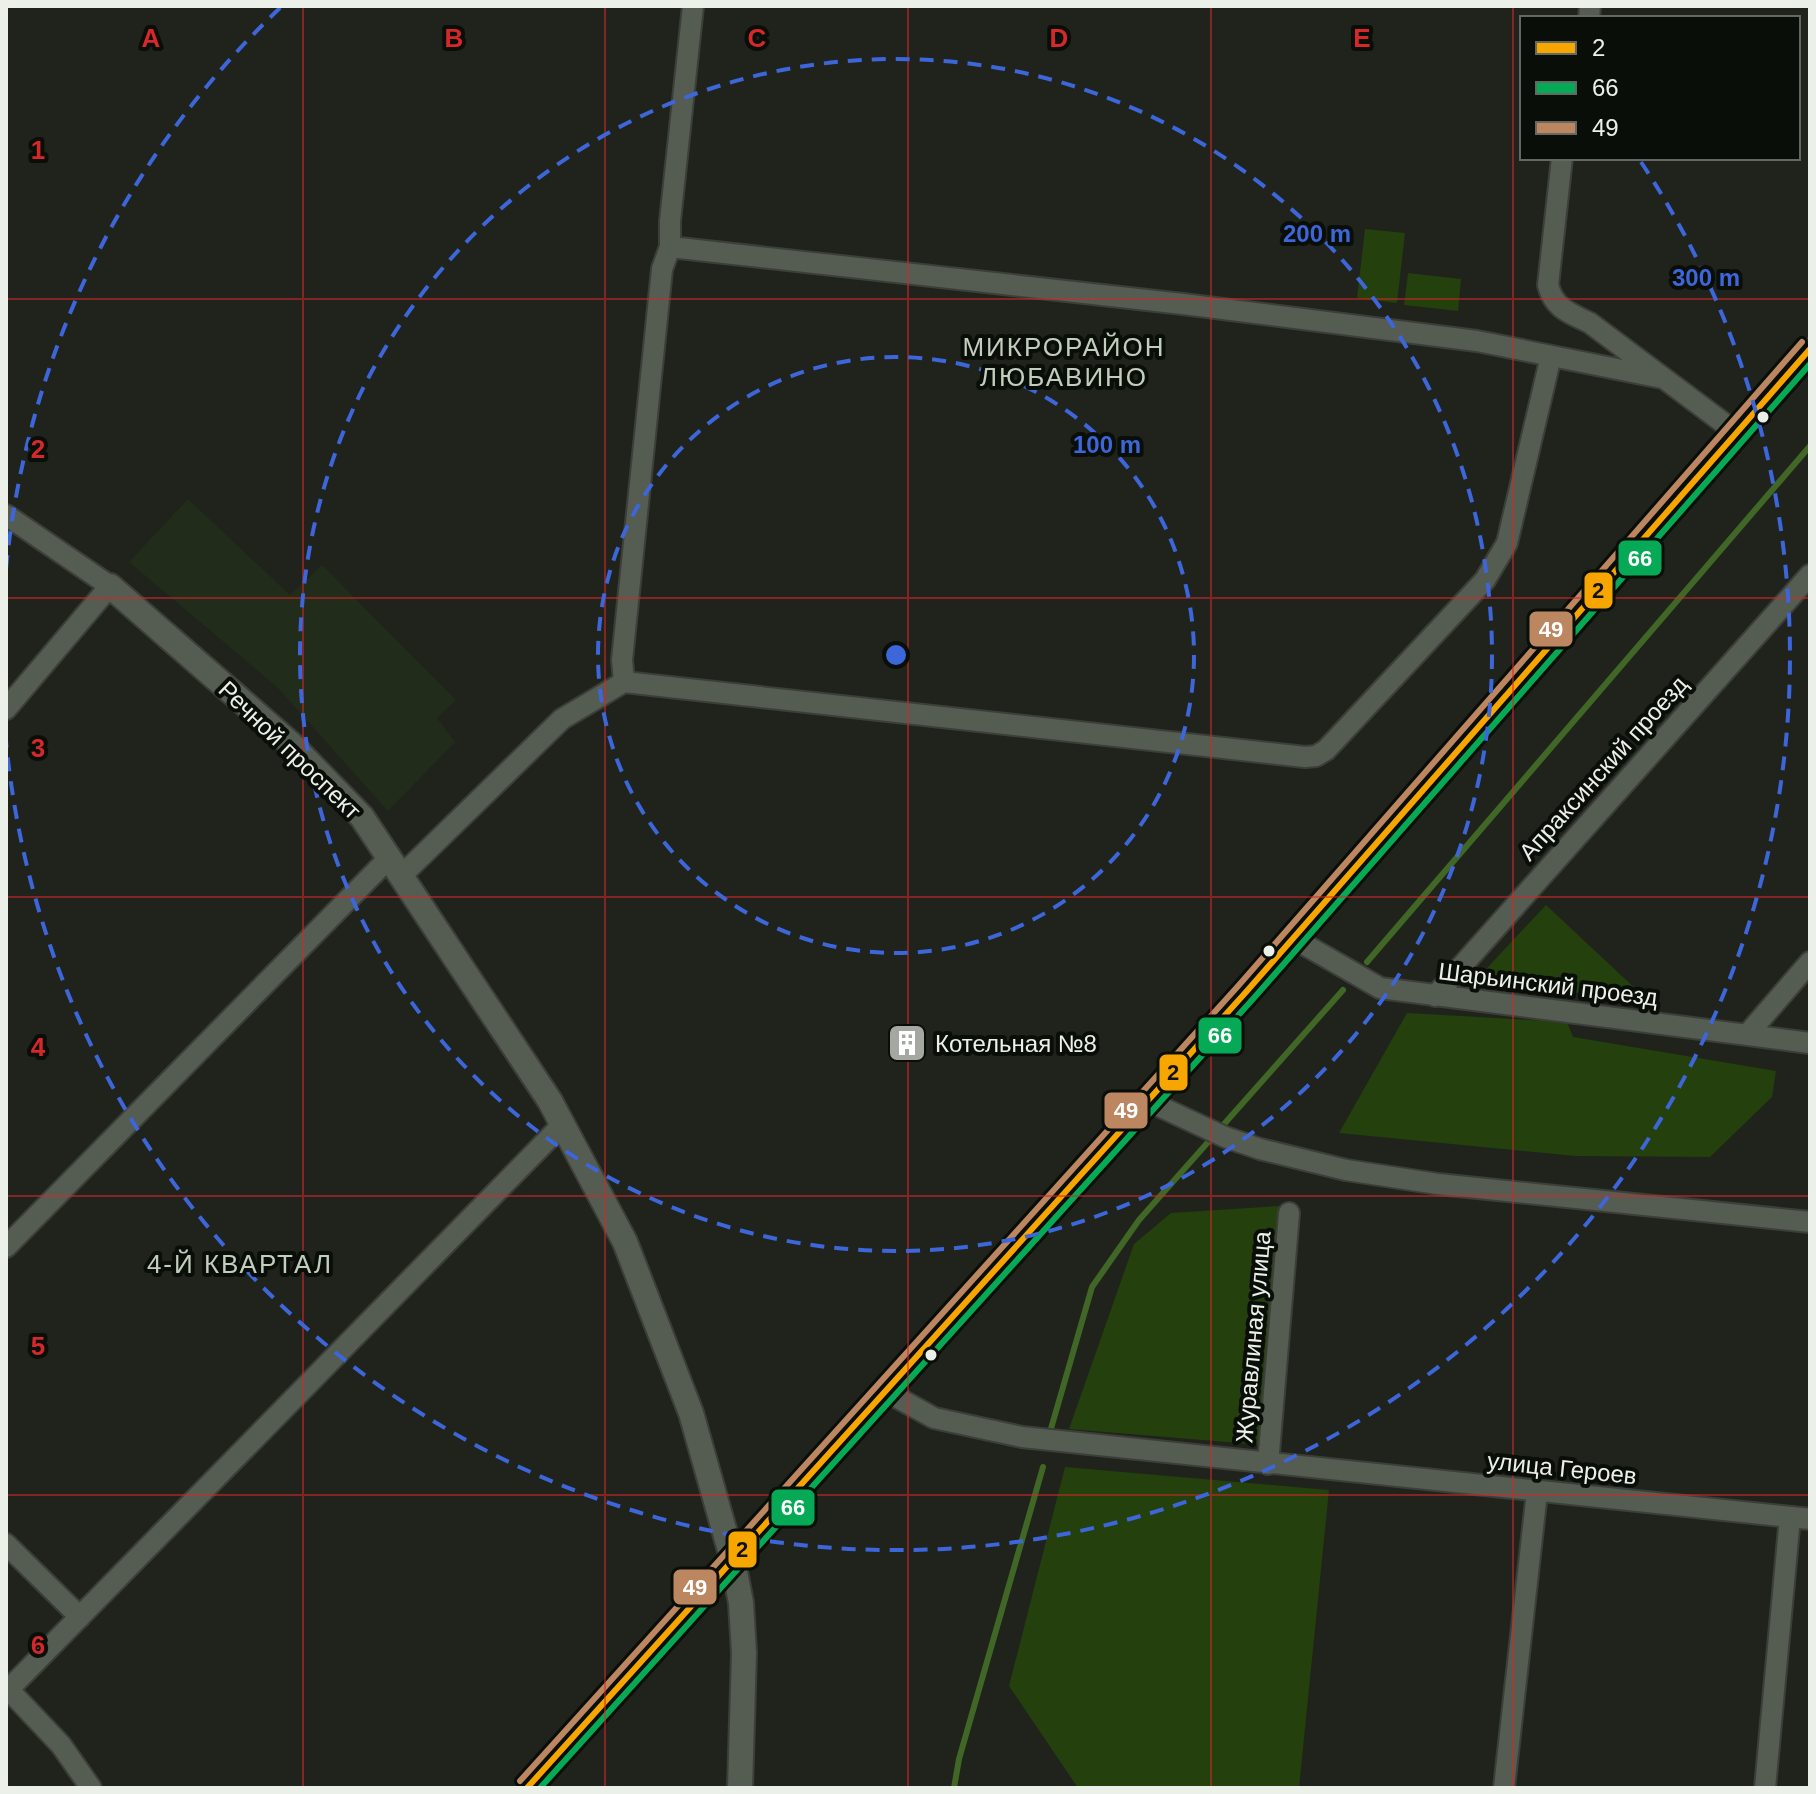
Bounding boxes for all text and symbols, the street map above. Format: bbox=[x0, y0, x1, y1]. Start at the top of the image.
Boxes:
legend bbox=[1520, 16, 1800, 160]
text: A bbox=[142, 23, 161, 53]
text: B bbox=[445, 23, 463, 53]
text: C bbox=[748, 23, 767, 53]
text: D bbox=[1050, 23, 1068, 53]
text: E bbox=[1353, 23, 1371, 53]
text: 2 bbox=[1592, 34, 1605, 61]
text: 66 bbox=[1592, 74, 1619, 101]
text: 49 bbox=[1592, 114, 1619, 141]
text: 1 bbox=[31, 135, 45, 165]
text: 200 m bbox=[1283, 220, 1351, 247]
text: 300 m bbox=[1672, 264, 1740, 291]
district label: МИКРОРАЙОН ЛЮБАВИНО bbox=[962, 332, 1166, 392]
unlabelled marker bbox=[1755, 409, 1771, 425]
text: 100 m bbox=[1073, 431, 1141, 458]
text: 2 bbox=[31, 434, 45, 464]
line badge: 66 bbox=[1617, 539, 1663, 577]
text: 66 bbox=[1628, 546, 1652, 571]
line badge: 2 bbox=[1583, 571, 1614, 610]
text: 2 bbox=[1592, 578, 1604, 603]
line badge: 49 bbox=[1528, 610, 1574, 648]
text: 49 bbox=[1539, 617, 1563, 642]
centre of rings bbox=[882, 641, 910, 669]
street label: Апраксинский проезд bbox=[1513, 670, 1693, 866]
street label: Речной проспект bbox=[214, 676, 366, 824]
text: 3 bbox=[31, 733, 45, 763]
unlabelled marker bbox=[1261, 943, 1277, 959]
street label: Шарьинский проезд bbox=[1437, 957, 1659, 1011]
line badge: 66 bbox=[1197, 1016, 1243, 1055]
building icon: Котельная №8 bbox=[886, 1022, 928, 1064]
text: 66 bbox=[1208, 1023, 1232, 1048]
place label: Котельная №8 bbox=[935, 1030, 1097, 1057]
text: 4 bbox=[31, 1032, 46, 1062]
line badge: 2 bbox=[1158, 1053, 1189, 1092]
text: 2 bbox=[1167, 1060, 1179, 1085]
line badge: 49 bbox=[1103, 1091, 1149, 1130]
text: 49 bbox=[1114, 1098, 1138, 1123]
street label: Журавлиная улица bbox=[1230, 1229, 1276, 1444]
district label: 4-Й КВАРТАЛ bbox=[147, 1249, 333, 1279]
text: 5 bbox=[31, 1331, 45, 1361]
unlabelled marker bbox=[923, 1347, 939, 1363]
street label: улица Героев bbox=[1486, 1447, 1638, 1489]
line badge: 66 bbox=[770, 1488, 816, 1527]
text: 66 bbox=[781, 1495, 805, 1520]
line badge: 2 bbox=[727, 1530, 758, 1569]
text: 2 bbox=[736, 1537, 748, 1562]
line badge: 49 bbox=[672, 1568, 718, 1606]
text: 49 bbox=[683, 1575, 707, 1600]
text: 6 bbox=[31, 1630, 45, 1660]

